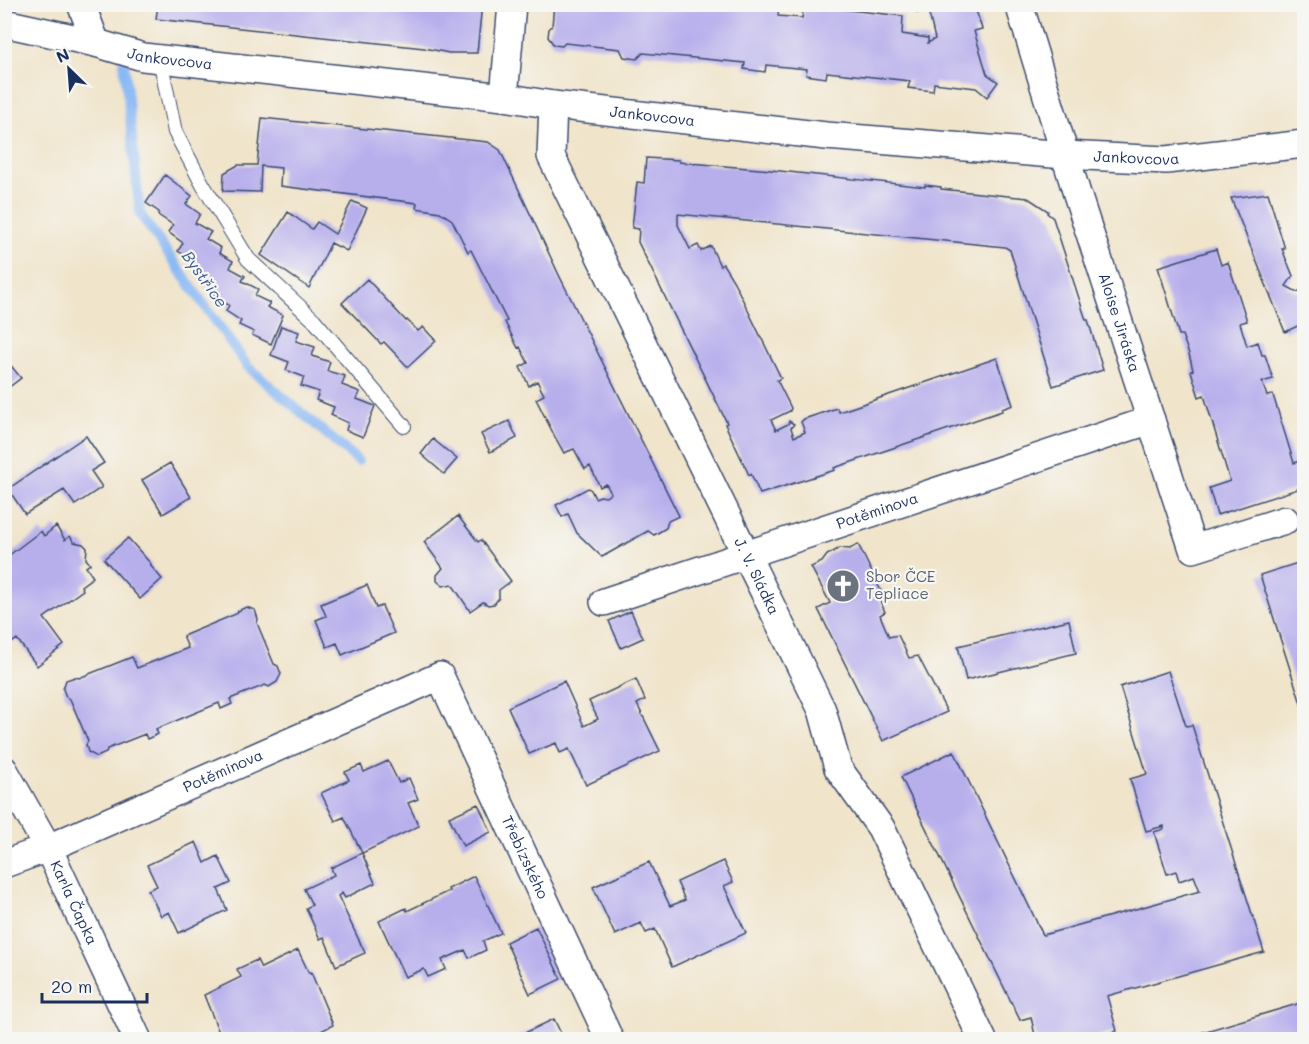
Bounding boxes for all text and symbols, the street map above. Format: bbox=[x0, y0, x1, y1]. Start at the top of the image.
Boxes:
north arrow bbox=[39, 39, 99, 99]
street label: Jankovcova bbox=[125, 42, 213, 74]
text: N bbox=[53, 43, 72, 67]
street label: Jankovcova bbox=[609, 101, 696, 130]
street label: Jankovcova bbox=[1093, 145, 1180, 169]
water label: Bystřice bbox=[178, 246, 233, 312]
street label: Aloise Jiráska bbox=[1094, 270, 1146, 375]
street label: Potěminova bbox=[833, 487, 920, 533]
street label: J. V. Sládka bbox=[730, 534, 785, 618]
place label: Sbor ČCE Tepliace bbox=[866, 566, 936, 603]
church icon: Sbor ČCE Tepliace bbox=[825, 568, 861, 604]
street label: Potěminova bbox=[180, 744, 266, 797]
street label: Třebízského bbox=[498, 812, 554, 902]
street label: Karla Čapka bbox=[46, 857, 103, 948]
scale bar bbox=[42, 966, 147, 1004]
text: 20 m bbox=[51, 974, 92, 998]

